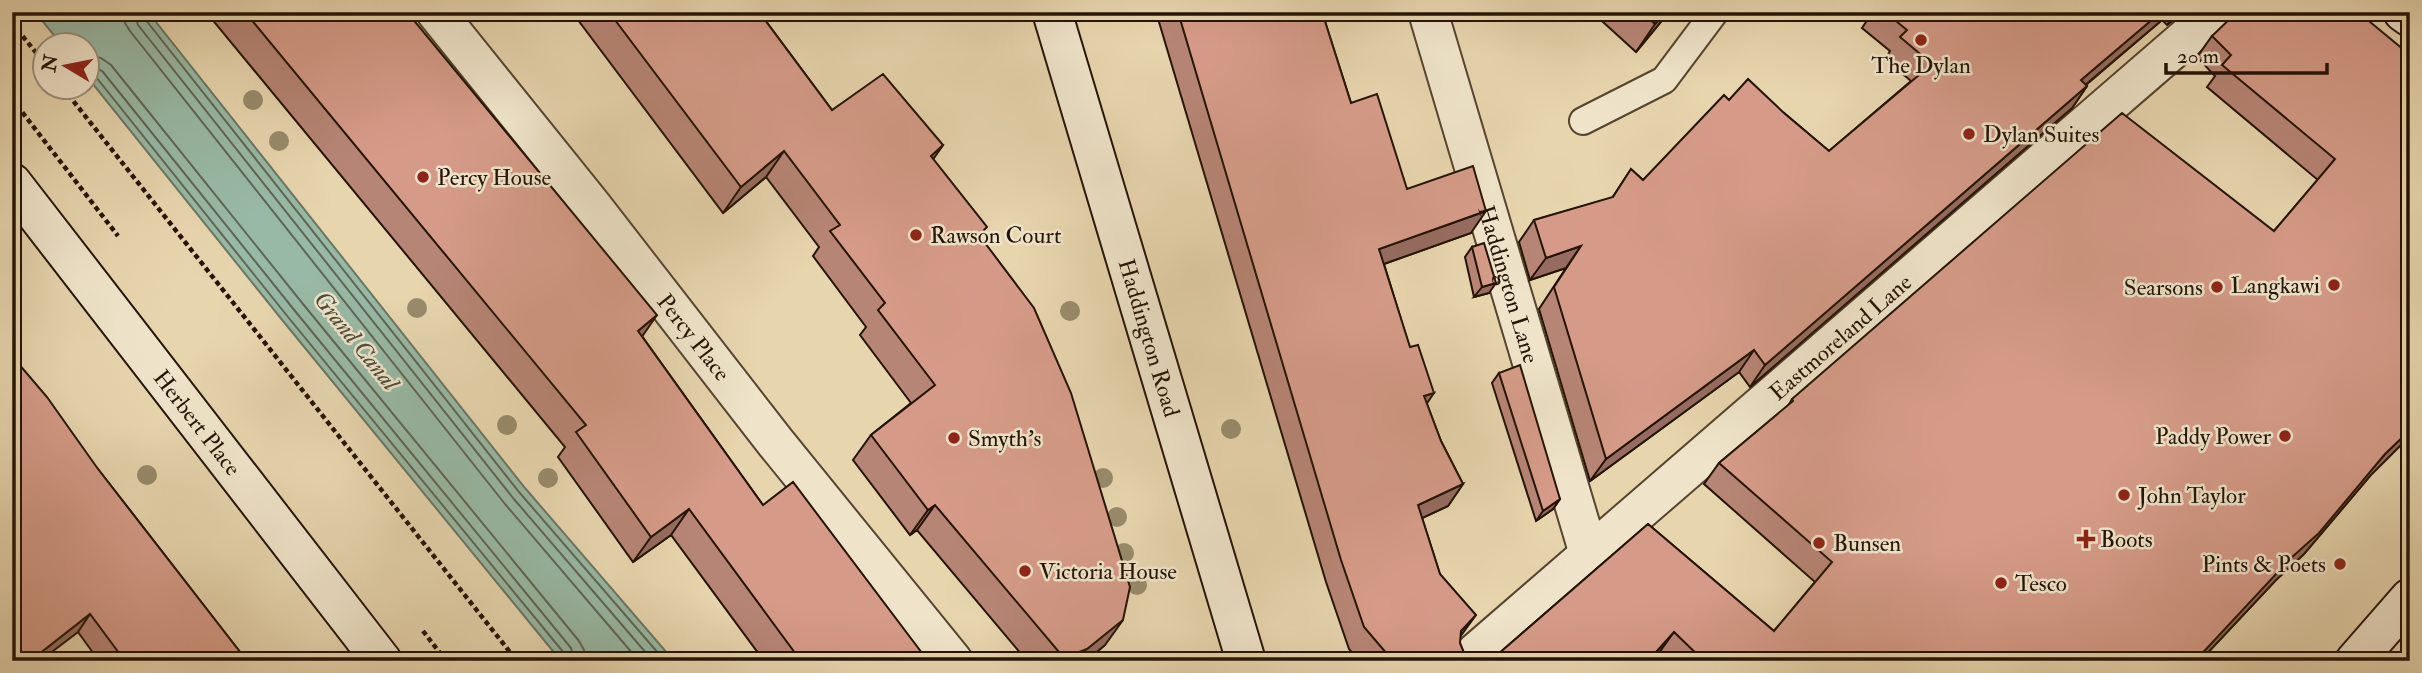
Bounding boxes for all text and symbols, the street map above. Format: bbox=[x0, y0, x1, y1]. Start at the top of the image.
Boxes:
north arrow bbox=[32, 32, 102, 102]
marker: The Dylan bbox=[1913, 32, 1929, 48]
scale bar bbox=[2166, 32, 2328, 76]
text: 20 m bbox=[2177, 43, 2219, 70]
place label: The Dylan bbox=[1871, 51, 1971, 80]
text: N bbox=[37, 52, 64, 75]
place label: Dylan Suites bbox=[1983, 120, 2099, 149]
marker: Dylan Suites bbox=[1961, 126, 1977, 142]
place label: Percy House bbox=[437, 163, 552, 192]
marker: Percy House bbox=[415, 169, 431, 185]
street label: Haddington Lane bbox=[1472, 202, 1546, 367]
place label: Rawson Court bbox=[930, 221, 1061, 250]
marker: Rawson Court bbox=[908, 227, 924, 243]
street label: Haddington Road bbox=[1112, 255, 1187, 420]
street label: Eastmoreland Lane bbox=[1763, 267, 1918, 407]
place label: Langkawi bbox=[2230, 271, 2320, 300]
place label: Searsons bbox=[2124, 273, 2203, 302]
marker: Langkawi bbox=[2326, 277, 2342, 293]
marker: Searsons bbox=[2209, 279, 2225, 295]
water label: Grand Canal bbox=[307, 285, 407, 399]
street label: Percy Place bbox=[651, 288, 737, 387]
street label: Herbert Place bbox=[147, 364, 248, 482]
place label: Paddy Power bbox=[2155, 422, 2271, 451]
place label: Smyth’s bbox=[968, 424, 1041, 453]
marker: Paddy Power bbox=[2277, 428, 2293, 444]
marker: Smyth’s bbox=[946, 430, 962, 446]
place label: John Taylor bbox=[2137, 481, 2246, 510]
marker: John Taylor bbox=[2116, 487, 2132, 503]
place label: Boots bbox=[2100, 525, 2153, 554]
place label: Bunsen bbox=[1833, 529, 1901, 558]
marker: Boots bbox=[2078, 531, 2094, 547]
marker: Bunsen bbox=[1811, 535, 1827, 551]
place label: Pints & Poets bbox=[2202, 550, 2326, 579]
marker: Pints & Poets bbox=[2332, 556, 2348, 572]
place label: Victoria House bbox=[1039, 557, 1177, 586]
marker: Victoria House bbox=[1017, 563, 1033, 579]
place label: Tesco bbox=[2015, 569, 2067, 598]
marker: Tesco bbox=[1993, 575, 2009, 591]

